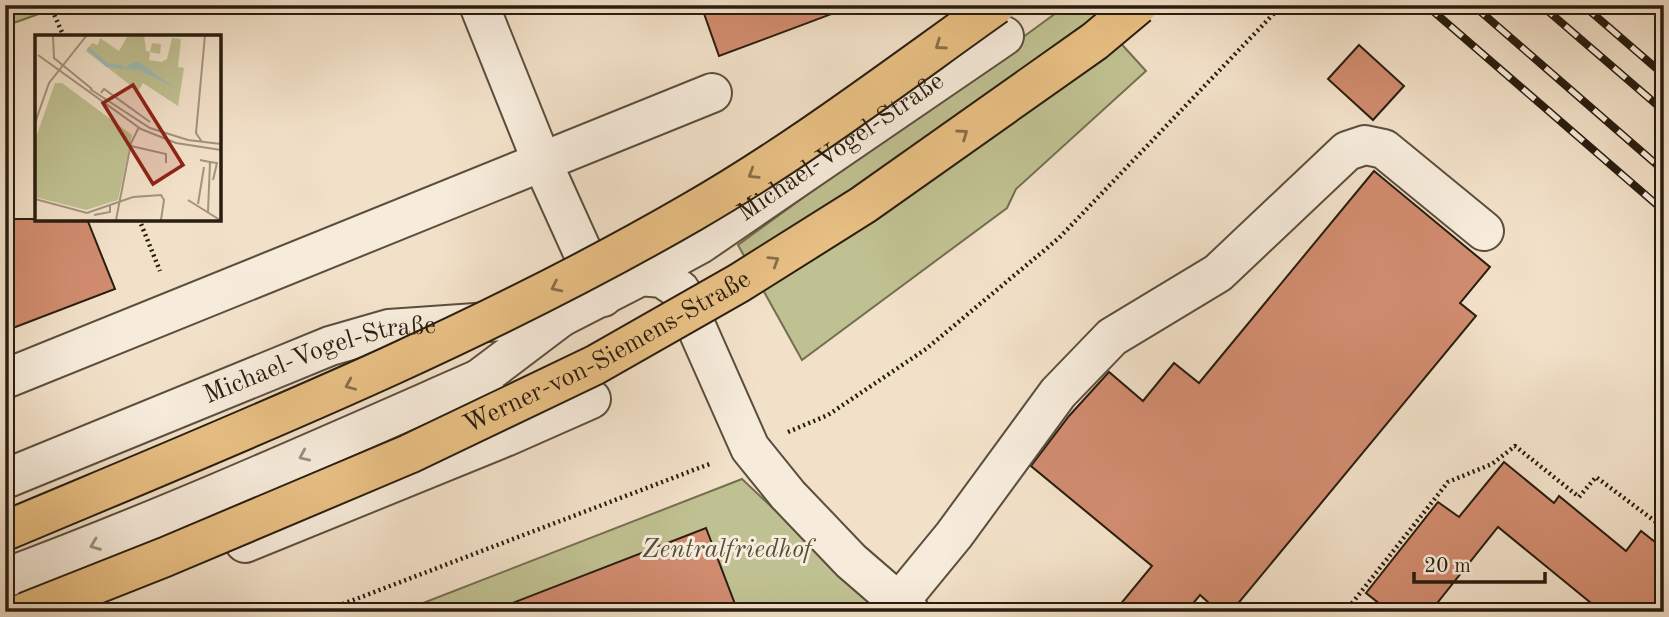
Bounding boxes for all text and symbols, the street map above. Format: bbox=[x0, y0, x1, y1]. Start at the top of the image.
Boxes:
inset map bbox=[35, 35, 220, 220]
one-way arrow bbox=[935, 37, 948, 49]
street label: Michael-Vogel-Straße bbox=[733, 68, 949, 227]
one-way arrow bbox=[955, 130, 968, 143]
one-way arrow bbox=[748, 165, 761, 178]
one-way arrow bbox=[767, 256, 780, 269]
street label: Werner-von-Siemens-Straße bbox=[460, 266, 755, 439]
one-way arrow bbox=[551, 279, 563, 293]
street label: Michael-Vogel-Straße bbox=[200, 313, 437, 409]
one-way arrow bbox=[345, 376, 357, 390]
one-way arrow bbox=[299, 448, 311, 462]
one-way arrow bbox=[89, 536, 101, 550]
park label: Zentralfriedhof bbox=[642, 537, 817, 563]
scale bar bbox=[1414, 540, 1545, 584]
text: 20 m bbox=[1424, 556, 1471, 577]

